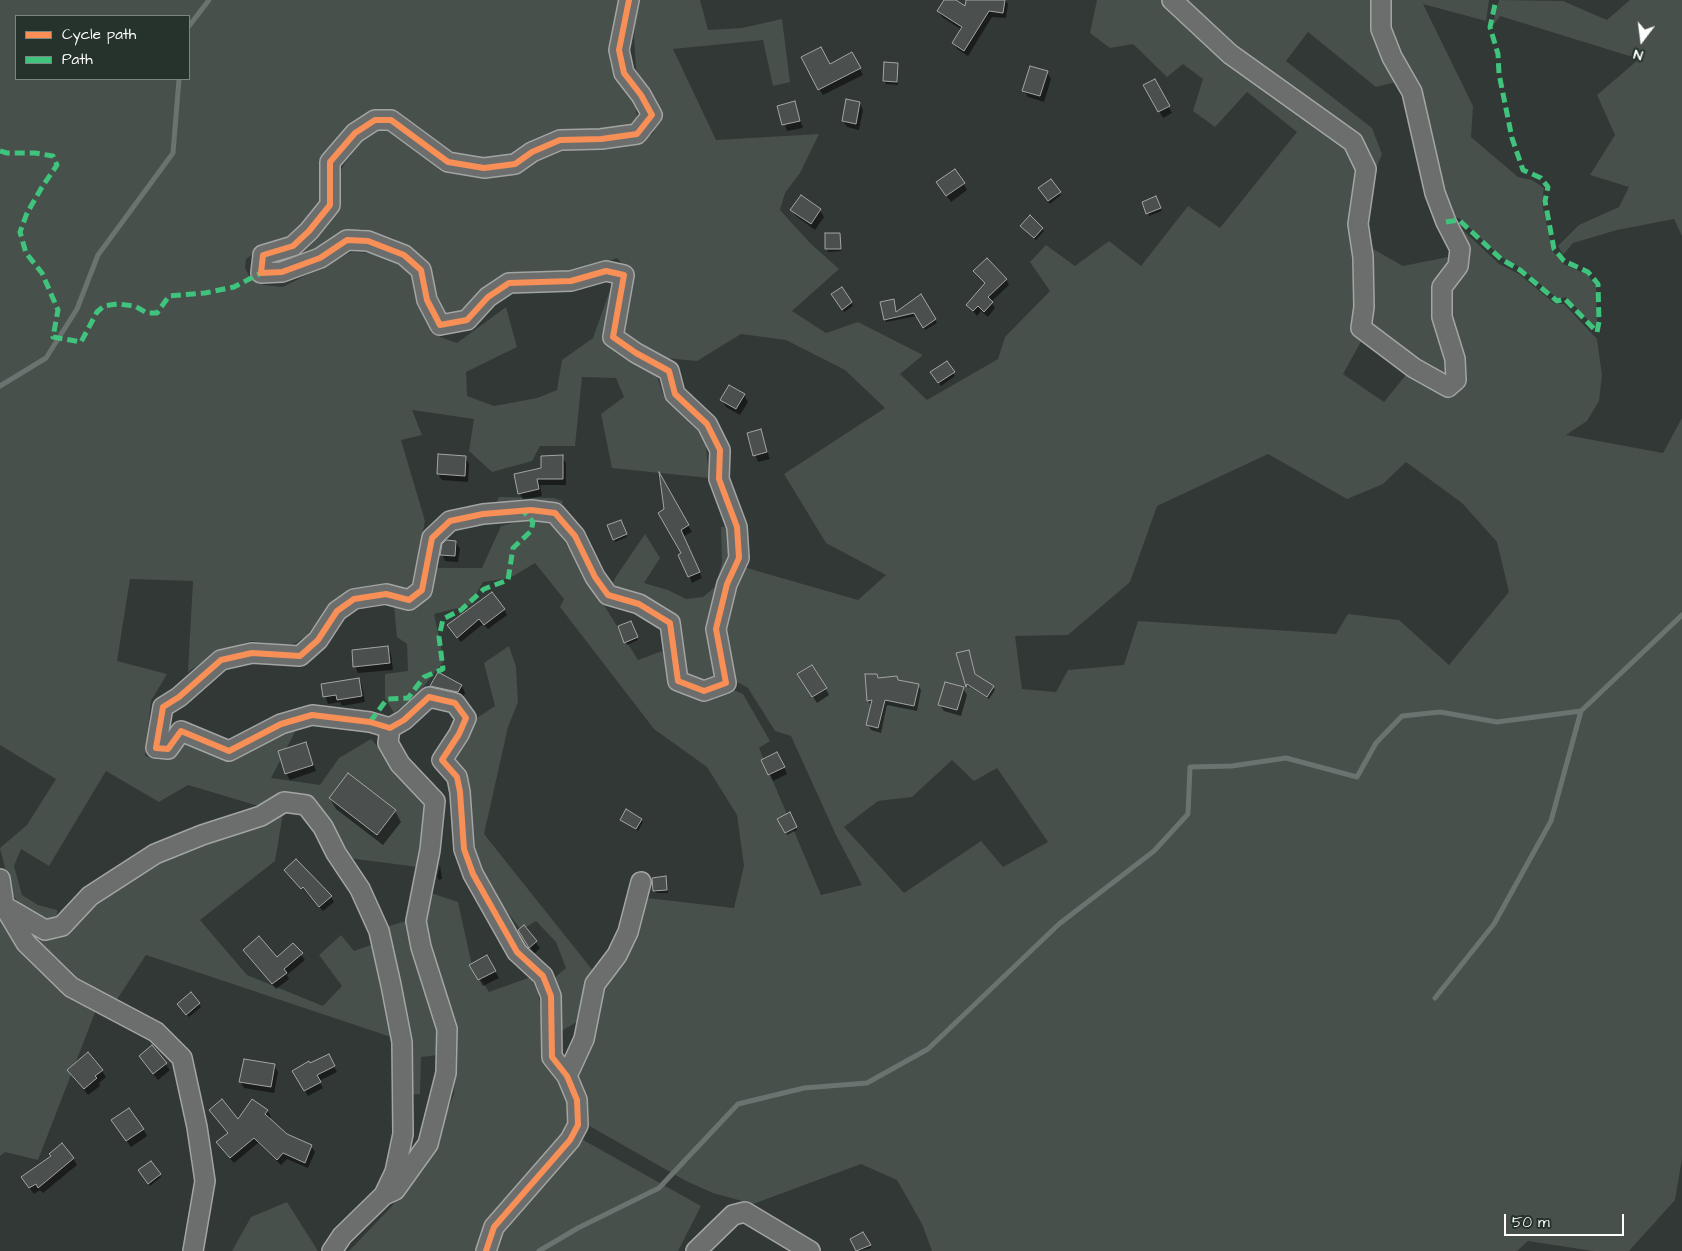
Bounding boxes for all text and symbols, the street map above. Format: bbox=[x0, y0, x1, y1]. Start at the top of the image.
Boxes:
legend bbox=[15, 15, 190, 80]
north arrow bbox=[1617, 15, 1667, 65]
text: Cycle path bbox=[62, 24, 136, 45]
text: N bbox=[1631, 44, 1645, 65]
text: Path bbox=[62, 49, 93, 70]
scale bar bbox=[1507, 1204, 1627, 1236]
text: 50 m bbox=[1512, 1212, 1550, 1233]

